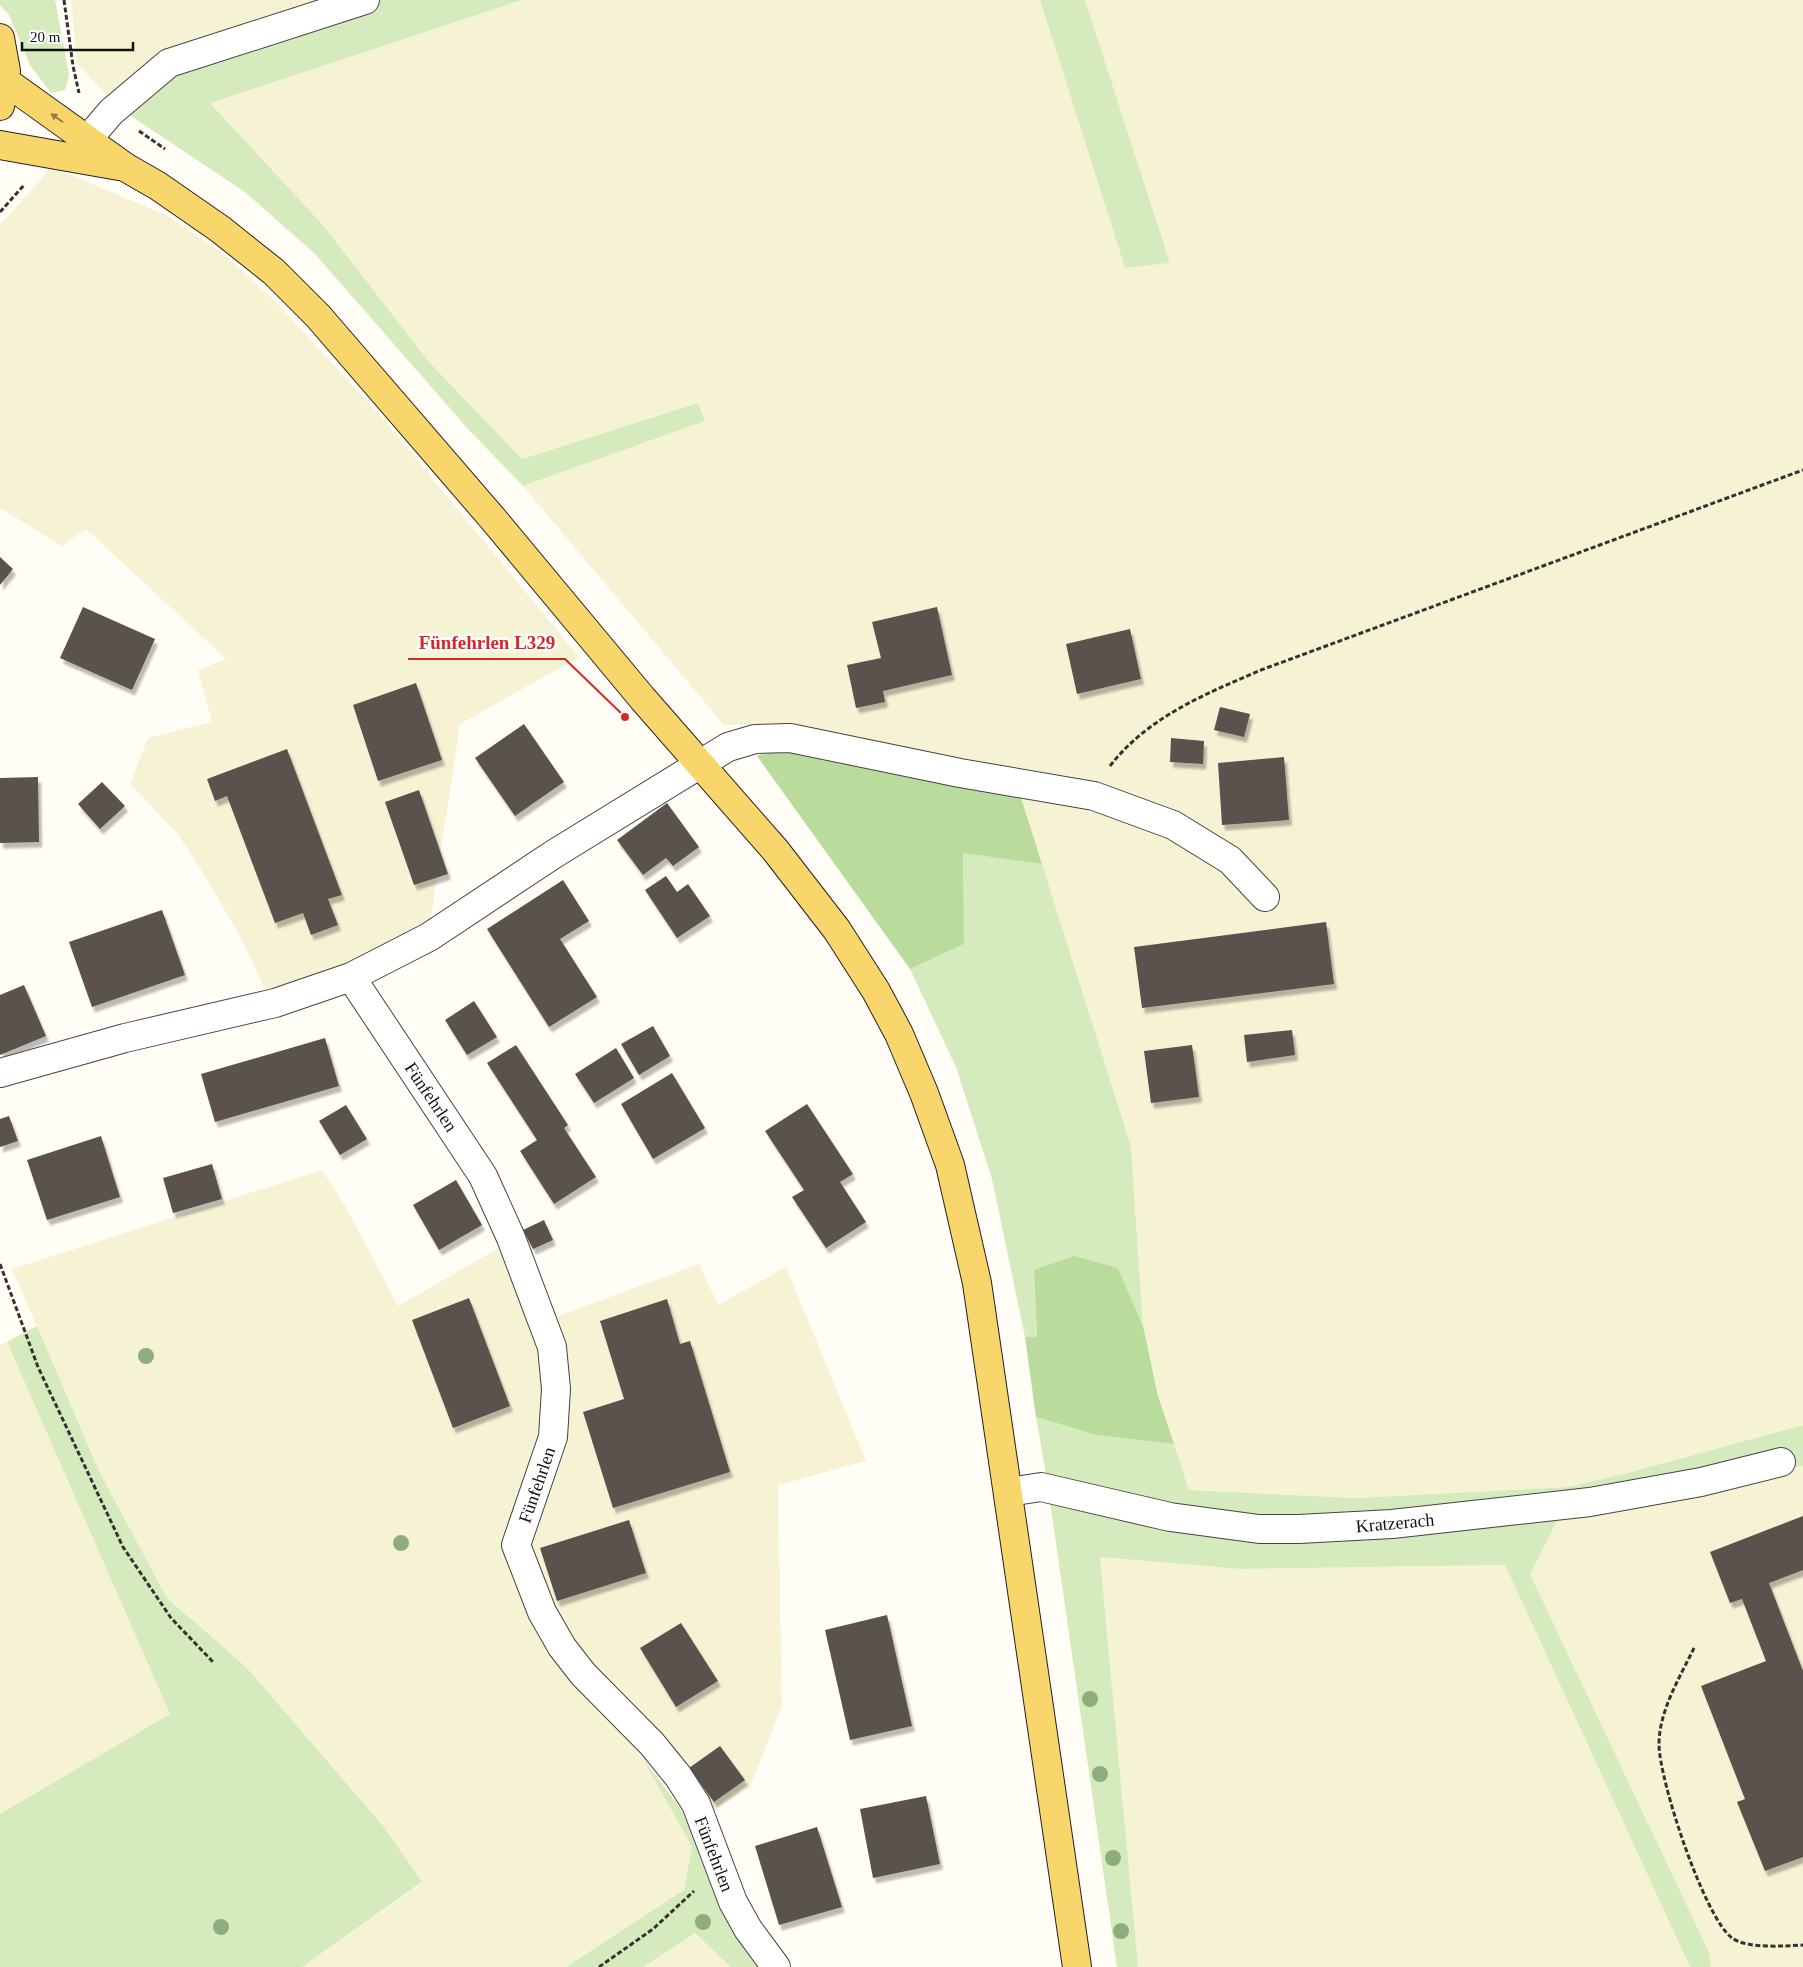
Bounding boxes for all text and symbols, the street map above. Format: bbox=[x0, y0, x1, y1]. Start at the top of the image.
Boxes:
scale bar bbox=[22, 20, 134, 52]
text: 20 m bbox=[30, 29, 61, 45]
one-way arrow bbox=[50, 113, 64, 123]
callout: Fünfehrlen L329 bbox=[408, 625, 565, 659]
text: Fünfehrlen L329 bbox=[419, 632, 555, 653]
street label: Fünfehrlen bbox=[401, 1059, 461, 1135]
street label: Fünfehrlen bbox=[515, 1444, 559, 1526]
street label: Kratzerach bbox=[1355, 1510, 1435, 1536]
street label: Fünfehrlen bbox=[691, 1814, 737, 1894]

